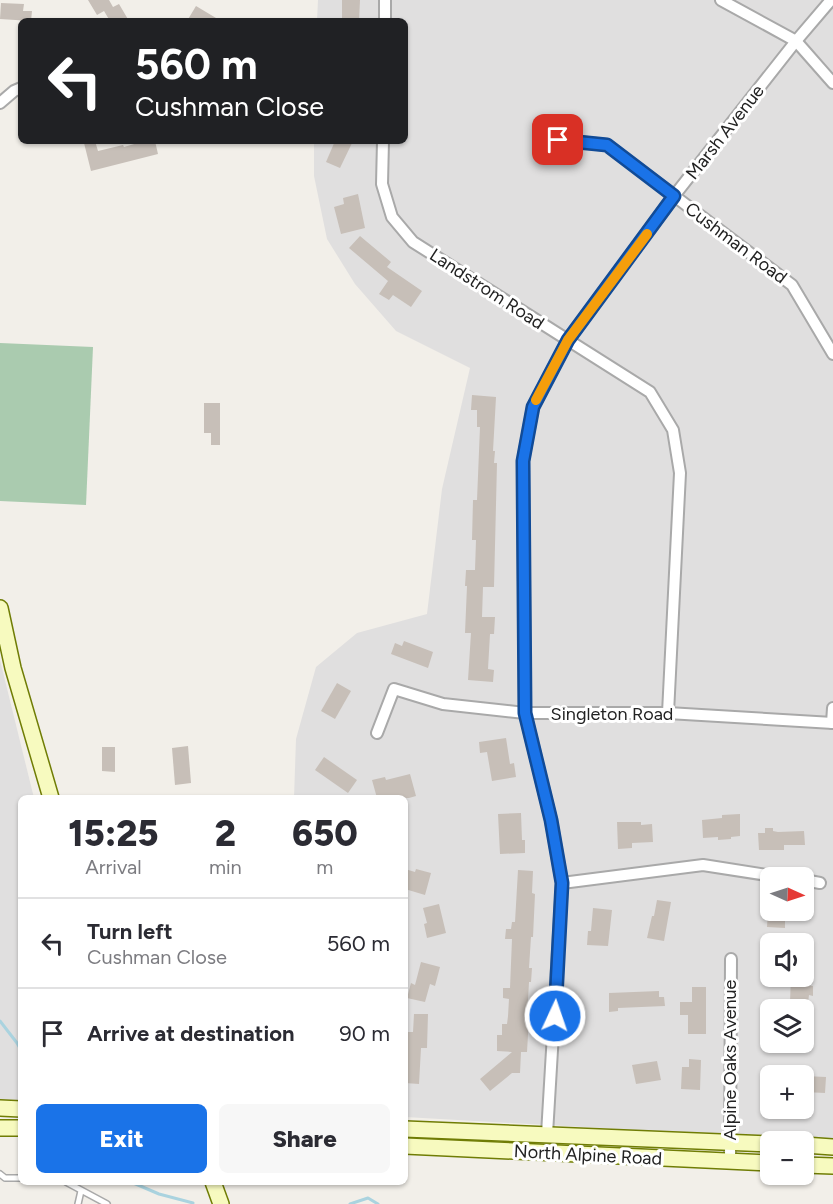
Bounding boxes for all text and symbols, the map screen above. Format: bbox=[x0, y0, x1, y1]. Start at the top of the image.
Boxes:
text: 560 m bbox=[135, 39, 258, 90]
icon: left bbox=[36, 42, 114, 120]
street label: Marsh Avenue bbox=[681, 80, 769, 184]
text: Cushman Close bbox=[135, 90, 324, 123]
pin bbox=[532, 114, 583, 165]
icon: arrive bbox=[541, 123, 574, 156]
street label: Cushman Road bbox=[681, 198, 791, 288]
street label: Landstrom Road bbox=[426, 244, 548, 334]
street label: Singleton Road bbox=[551, 703, 673, 725]
text: 15:25 bbox=[68, 812, 159, 855]
text: 2 bbox=[215, 812, 236, 855]
text: 650 bbox=[292, 812, 358, 855]
text: Arrival bbox=[85, 855, 142, 879]
text: min bbox=[209, 855, 242, 879]
text: m bbox=[316, 855, 333, 879]
north arrow bbox=[760, 867, 814, 921]
map controls bbox=[760, 867, 814, 1185]
text: Turn left bbox=[87, 918, 173, 945]
icon: left bbox=[36, 927, 69, 960]
text: 560 m bbox=[327, 930, 390, 957]
button: sound bbox=[760, 933, 814, 987]
text: Cushman Close bbox=[87, 945, 227, 969]
street label: Alpine Oaks Avenue bbox=[719, 979, 741, 1140]
position arrow bbox=[523, 984, 587, 1048]
button: layers bbox=[760, 999, 814, 1053]
icon: arrive bbox=[36, 1017, 69, 1050]
text: Arrive at destination bbox=[87, 1020, 295, 1047]
text: 90 m bbox=[339, 1020, 390, 1047]
button: + bbox=[760, 1065, 814, 1119]
button: Exit bbox=[36, 1104, 207, 1173]
button: Share bbox=[219, 1104, 390, 1173]
button: − bbox=[760, 1131, 814, 1185]
street label: North Alpine Road bbox=[513, 1140, 663, 1170]

